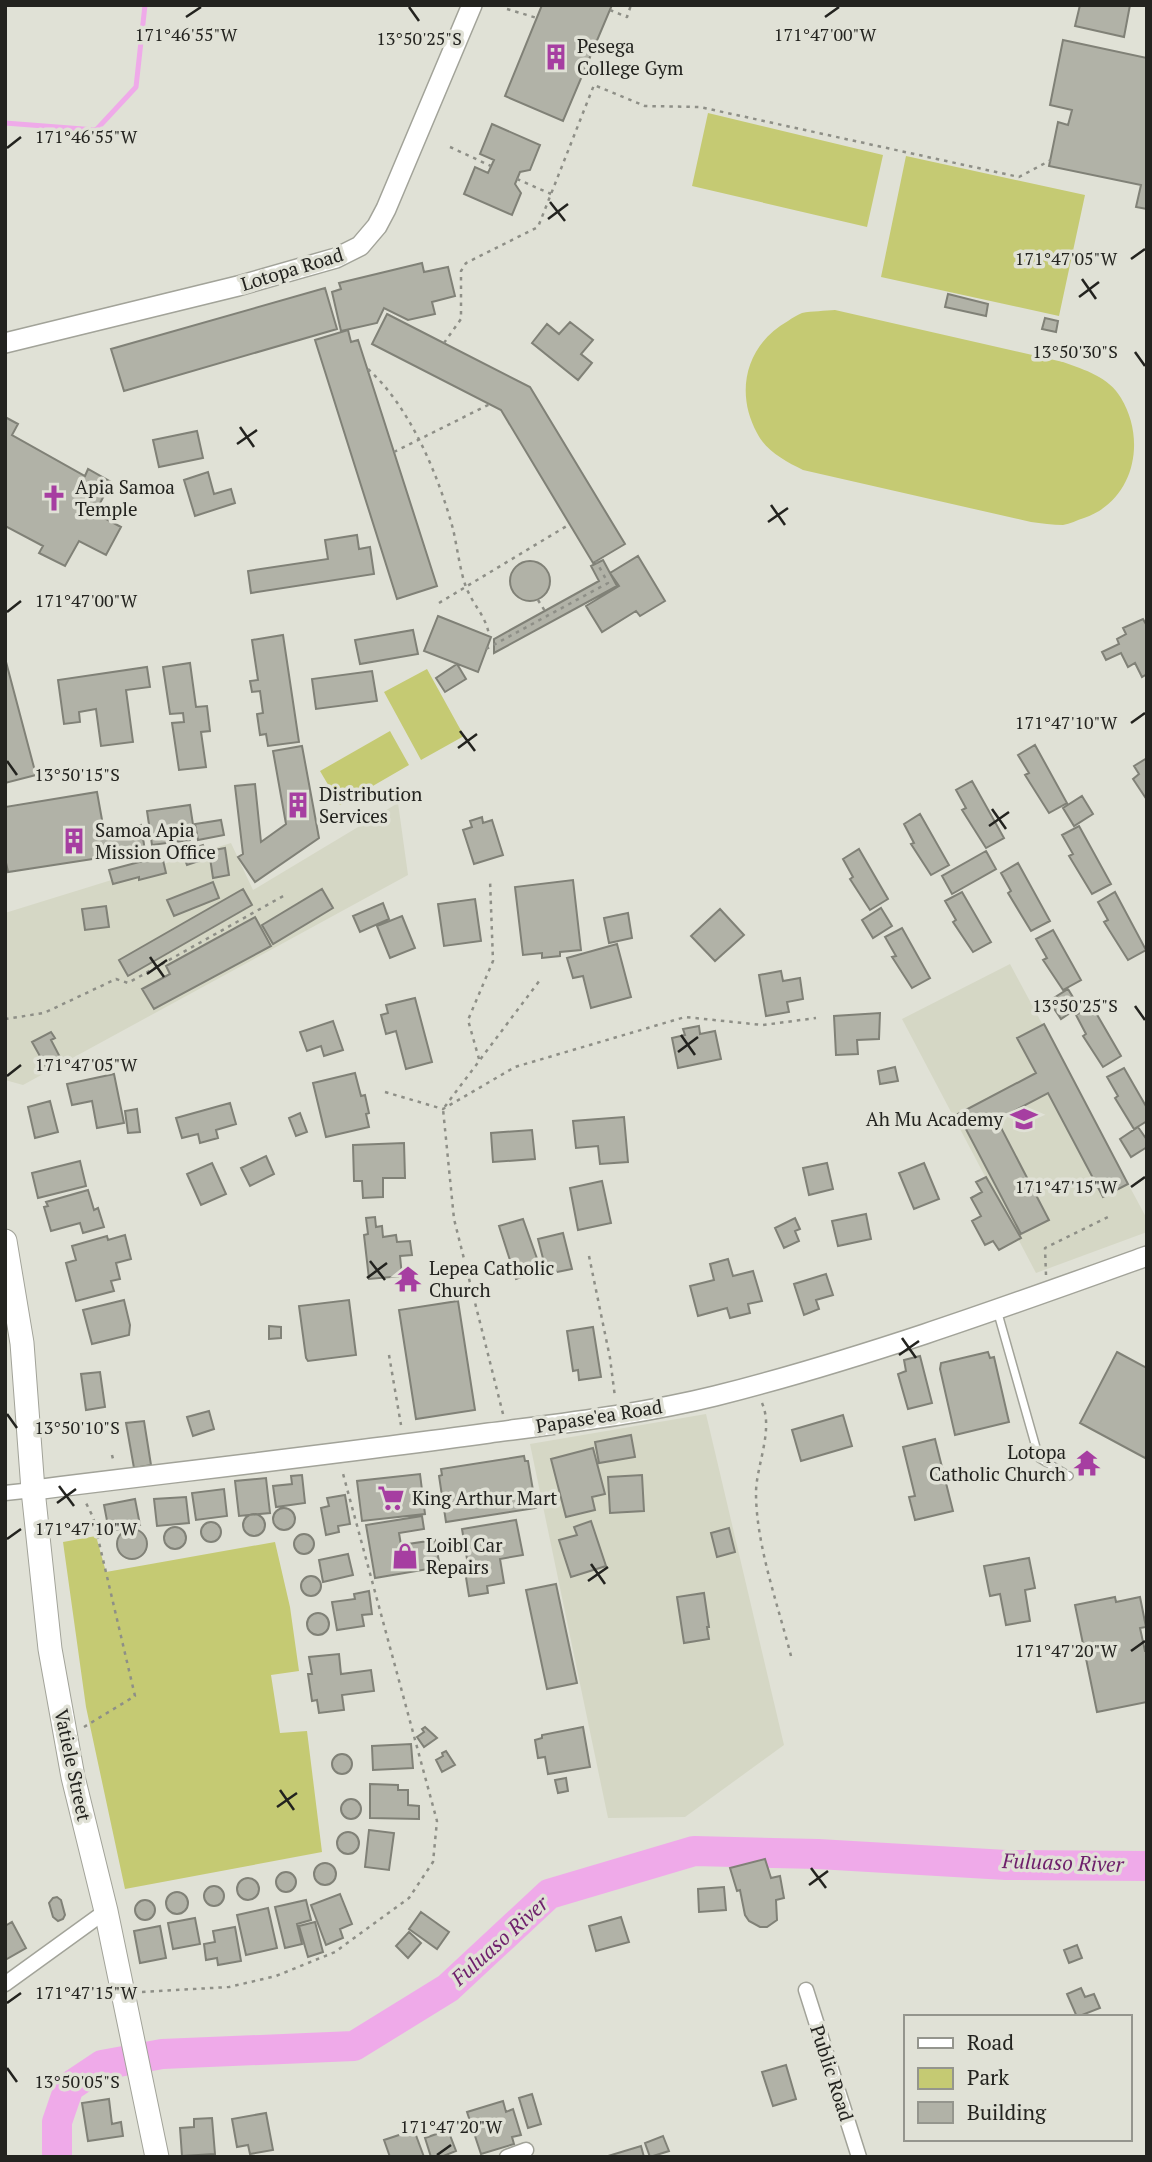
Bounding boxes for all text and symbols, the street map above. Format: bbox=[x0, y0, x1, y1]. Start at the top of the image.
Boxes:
text: 171°46'55"W bbox=[135, 22, 237, 46]
text: 171°47'00"W bbox=[774, 22, 876, 46]
text: 13°50'25"S bbox=[376, 26, 462, 50]
place label: Pesega College Gym bbox=[577, 33, 684, 80]
building icon: Pesega College Gym bbox=[541, 42, 571, 72]
text: 171°46'55"W bbox=[35, 124, 137, 148]
street label: Lotopa Road bbox=[238, 241, 346, 296]
text: 171°47'05"W bbox=[1015, 246, 1117, 270]
text: 13°50'30"S bbox=[1032, 339, 1118, 363]
place label: Apia Samoa Temple bbox=[75, 474, 175, 521]
church icon: Apia Samoa Temple bbox=[39, 483, 69, 513]
text: 171°47'00"W bbox=[35, 588, 137, 612]
text: 171°47'10"W bbox=[1015, 710, 1117, 734]
text: 13°50'15"S bbox=[34, 762, 120, 786]
place label: Distribution Services bbox=[319, 781, 422, 828]
building icon: Distribution Services bbox=[283, 790, 313, 820]
place label: Samoa Apia Mission Office bbox=[95, 817, 216, 864]
building icon: Samoa Apia Mission Office bbox=[59, 826, 89, 856]
text: 13°50'25"S bbox=[1032, 993, 1118, 1017]
text: 171°47'05"W bbox=[35, 1052, 137, 1076]
school or university icon: Ah Mu Academy bbox=[1009, 1104, 1039, 1134]
place label: Ah Mu Academy bbox=[866, 1106, 1003, 1131]
text: 171°47'15"W bbox=[1015, 1174, 1117, 1198]
place label: Lepea Catholic Church bbox=[429, 1255, 554, 1302]
temple icon: Lepea Catholic Church bbox=[393, 1264, 423, 1294]
street label: Papase'ea Road bbox=[534, 1393, 664, 1438]
text: 13°50'10"S bbox=[34, 1415, 120, 1439]
place label: Lotopa Catholic Church bbox=[929, 1439, 1066, 1486]
temple icon: Lotopa Catholic Church bbox=[1072, 1448, 1102, 1478]
supermarket icon: King Arthur Mart bbox=[376, 1483, 406, 1513]
place label: King Arthur Mart bbox=[412, 1485, 557, 1510]
text: 171°47'10"W bbox=[35, 1516, 137, 1540]
place label: Loibl Car Repairs bbox=[426, 1532, 503, 1579]
shop icon: Loibl Car Repairs bbox=[390, 1541, 420, 1571]
text: 171°47'20"W bbox=[1015, 1638, 1117, 1662]
street label: Vatiele Street bbox=[49, 1707, 98, 1823]
water label: Fuluaso River bbox=[1001, 1846, 1125, 1878]
water label: Fuluaso River bbox=[444, 1889, 554, 1992]
text: 171°47'15"W bbox=[35, 1980, 137, 2004]
legend bbox=[904, 2015, 1131, 2141]
street label: Public Road bbox=[805, 2021, 860, 2125]
text: Road bbox=[967, 2028, 1014, 2056]
text: Park bbox=[967, 2063, 1009, 2091]
text: 13°50'05"S bbox=[34, 2069, 120, 2093]
text: Building bbox=[967, 2098, 1047, 2126]
text: 171°47'20"W bbox=[400, 2114, 502, 2138]

